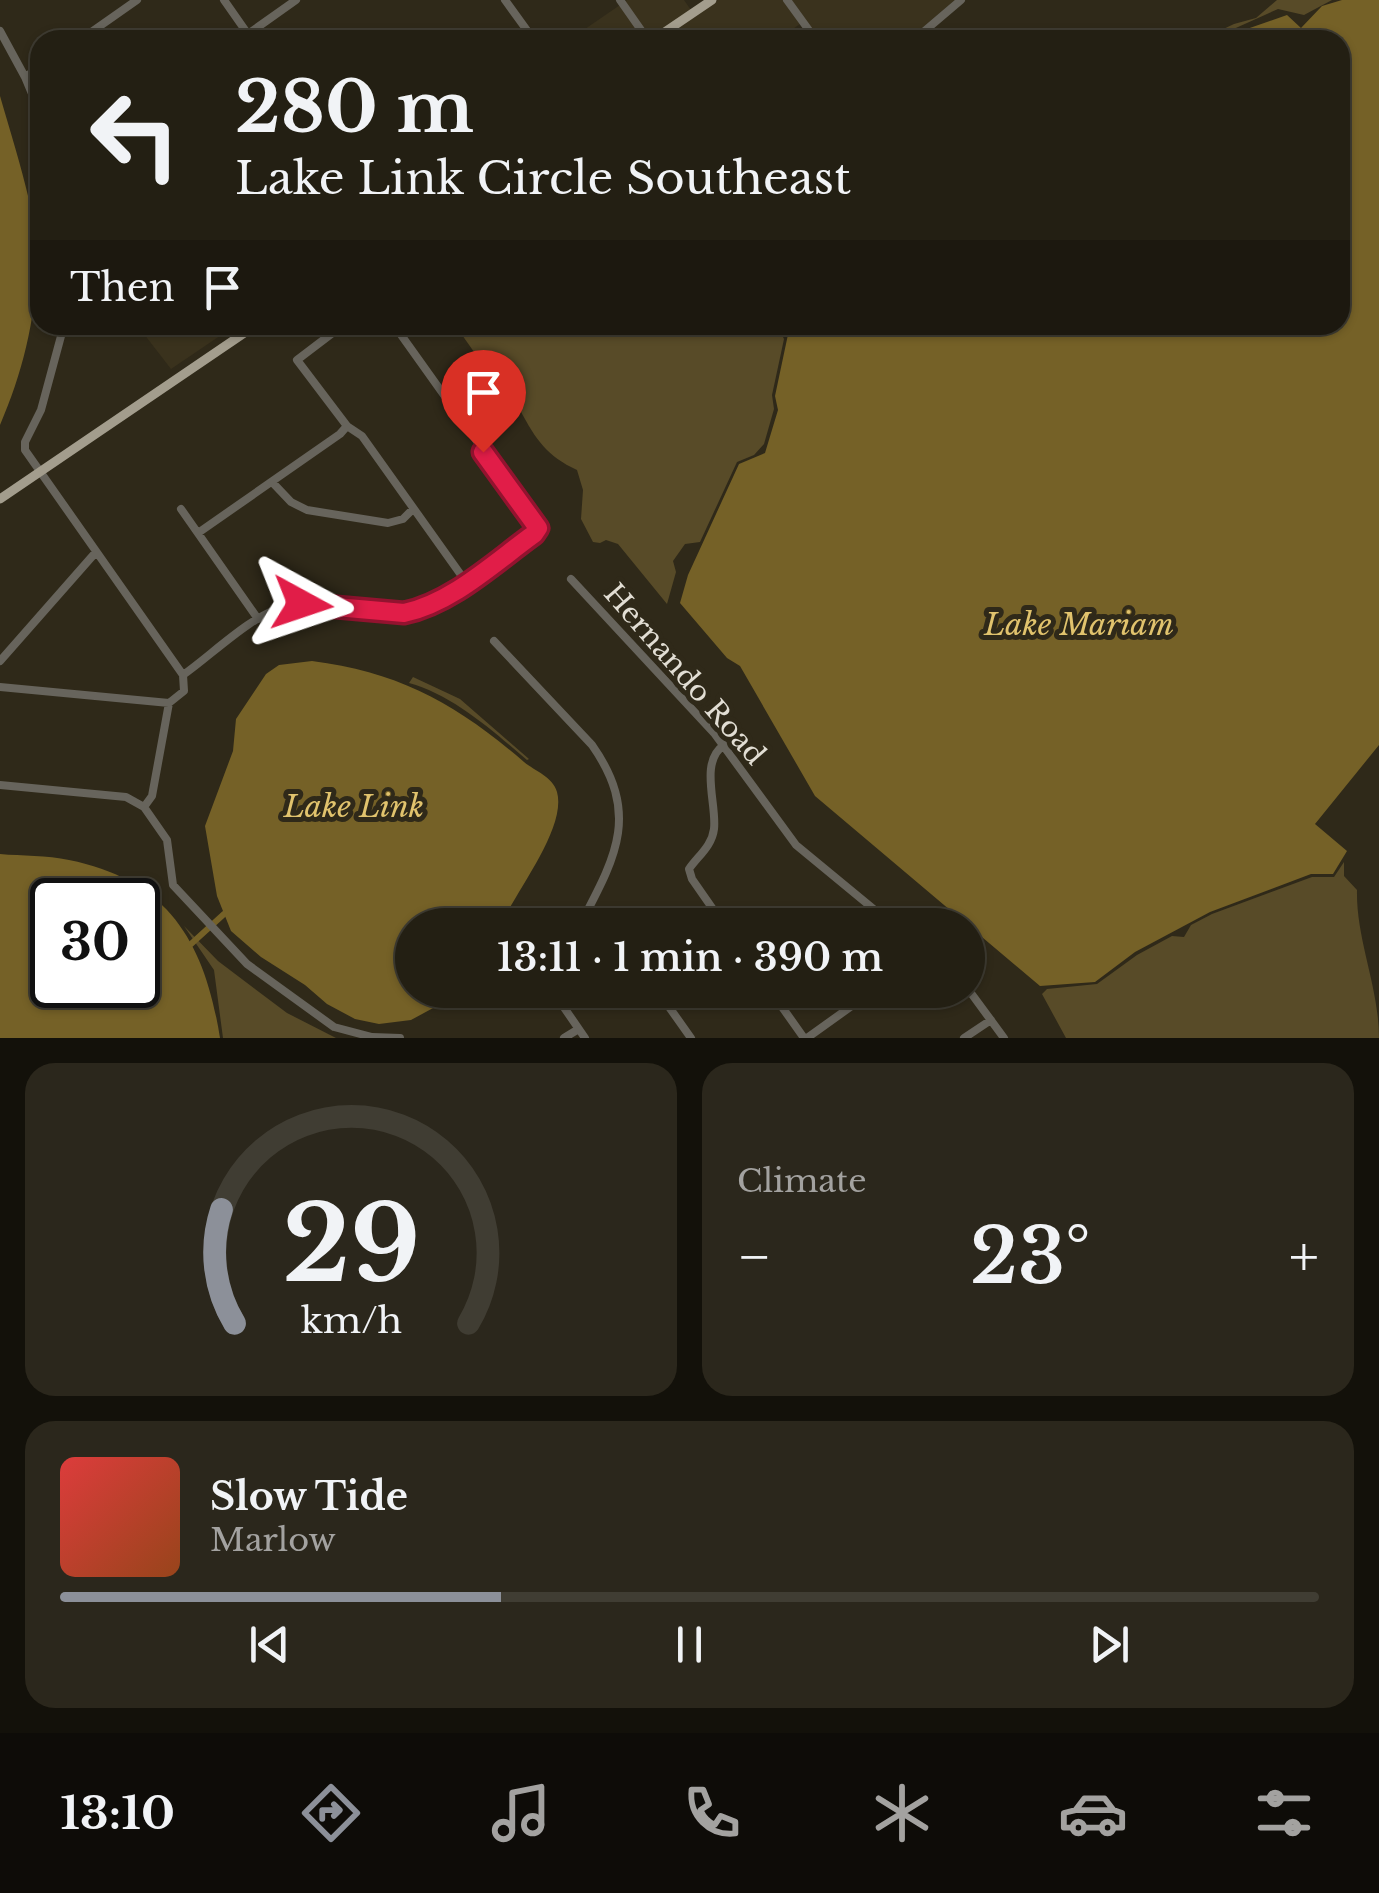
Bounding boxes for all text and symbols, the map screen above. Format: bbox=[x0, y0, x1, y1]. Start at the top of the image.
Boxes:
text: 280 m bbox=[235, 64, 474, 151]
icon: left bbox=[70, 70, 200, 200]
text: Lake Link Circle Southeast bbox=[235, 150, 851, 206]
icon: arrive bbox=[195, 260, 250, 315]
text: Then bbox=[70, 264, 175, 311]
pin bbox=[441, 350, 526, 453]
icon: arrive bbox=[456, 365, 511, 420]
position arrow bbox=[250, 552, 354, 656]
street label: Hernando Road bbox=[596, 577, 773, 772]
water label: Lake Mariam bbox=[983, 606, 1174, 643]
water label: Lake Link bbox=[283, 788, 424, 825]
speed limit sign: 30 bbox=[30, 878, 160, 1008]
text: 13:11 · 1 min · 390 m bbox=[497, 934, 883, 981]
text: Climate bbox=[737, 1161, 866, 1201]
text: 29 bbox=[282, 1180, 420, 1309]
text: 23° bbox=[970, 1210, 1091, 1303]
text: − bbox=[737, 1223, 772, 1291]
text: + bbox=[1289, 1223, 1319, 1291]
text: km/h bbox=[300, 1298, 402, 1343]
text: Slow Tide bbox=[210, 1473, 408, 1520]
text: Marlow bbox=[210, 1520, 336, 1560]
icon: previous bbox=[242, 1617, 297, 1672]
icon: pause bbox=[662, 1617, 717, 1672]
icon: next bbox=[1082, 1617, 1137, 1672]
icon: directions bbox=[296, 1778, 366, 1848]
icon: music bbox=[486, 1778, 556, 1848]
icon: phone bbox=[677, 1778, 747, 1848]
icon: climate bbox=[867, 1778, 937, 1848]
icon: car bbox=[1058, 1778, 1128, 1848]
icon: filters bbox=[1249, 1778, 1319, 1848]
text: 13:10 bbox=[60, 1785, 175, 1841]

